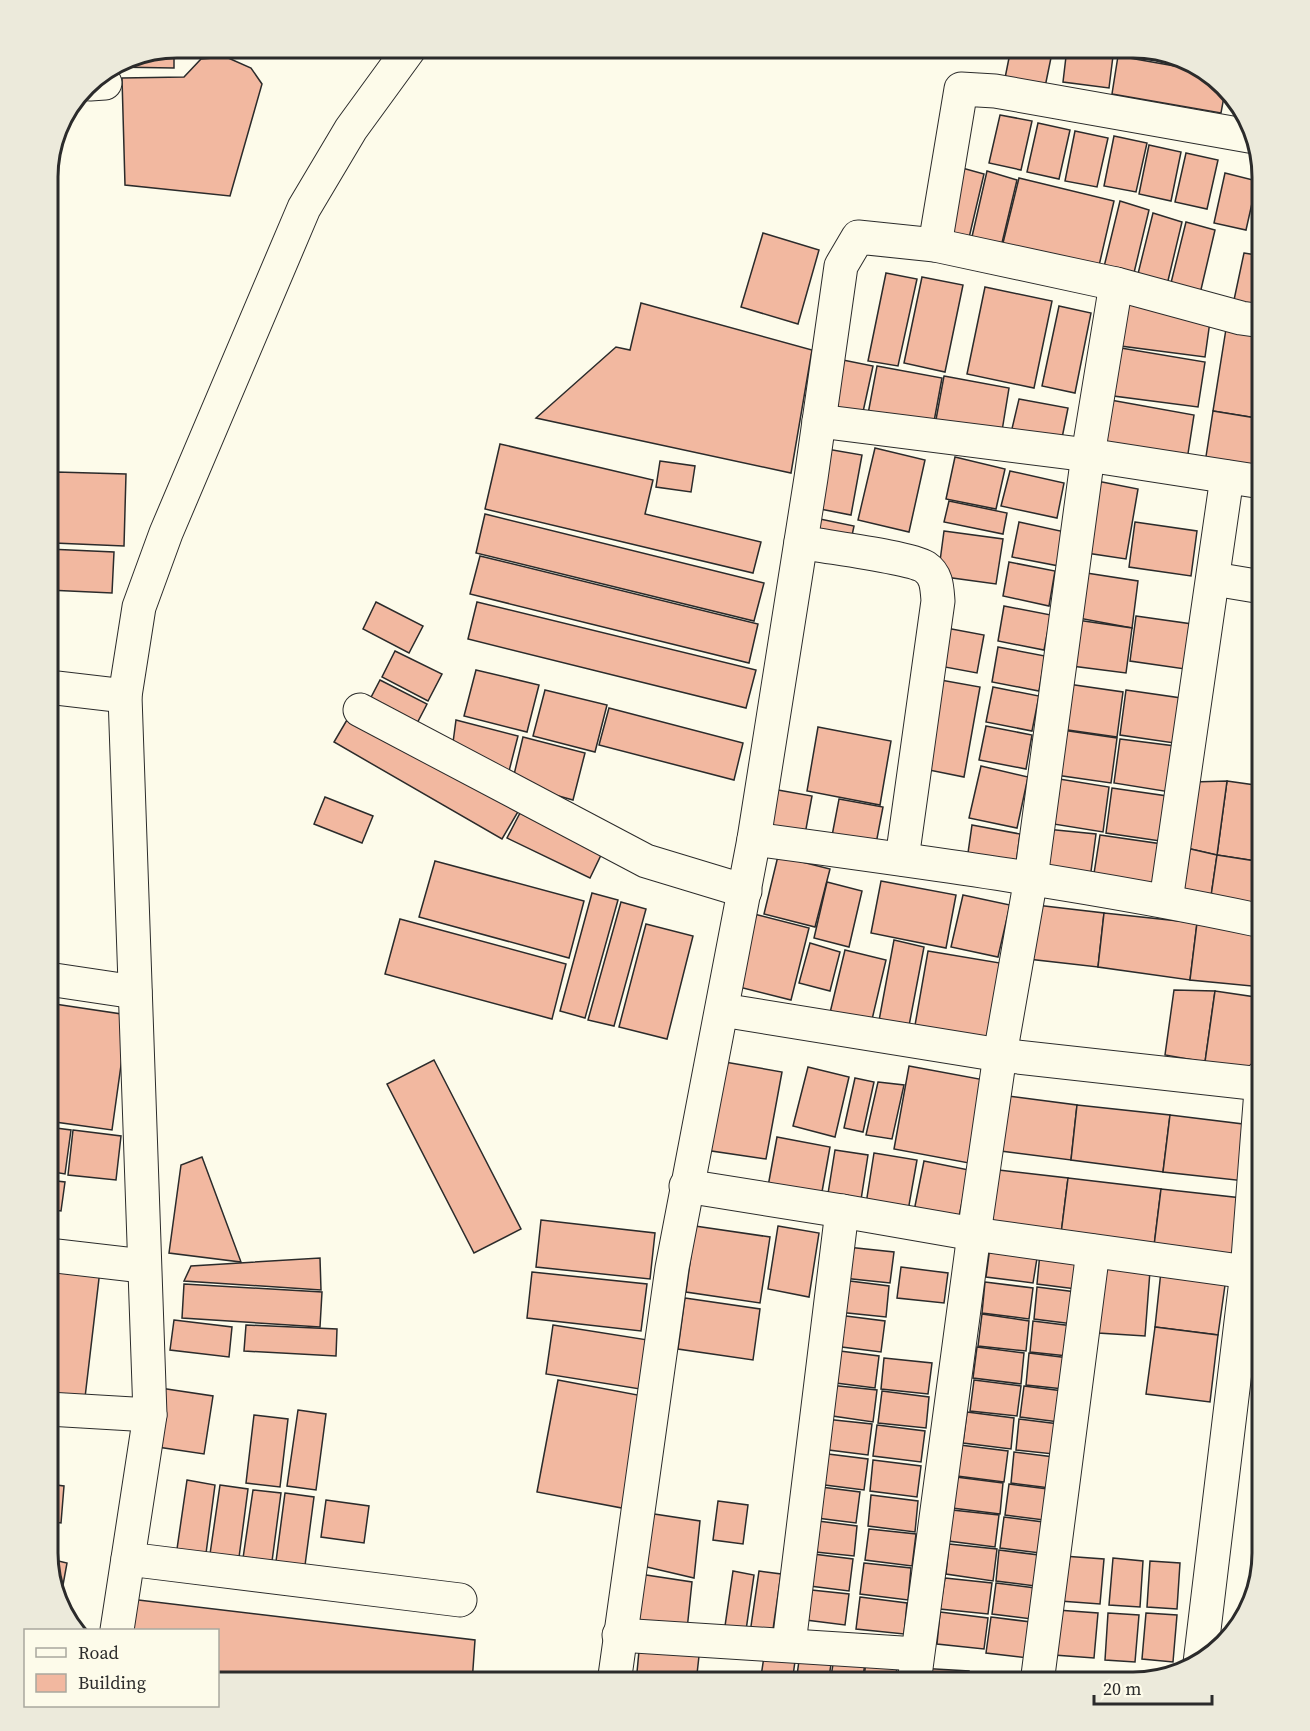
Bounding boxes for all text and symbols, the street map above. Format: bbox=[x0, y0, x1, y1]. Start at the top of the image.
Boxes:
legend bbox=[24, 1629, 219, 1707]
text: Road bbox=[78, 1640, 119, 1665]
scale bar bbox=[1094, 1668, 1212, 1706]
text: Building bbox=[78, 1670, 146, 1695]
text: 20 m bbox=[1103, 1676, 1141, 1701]

